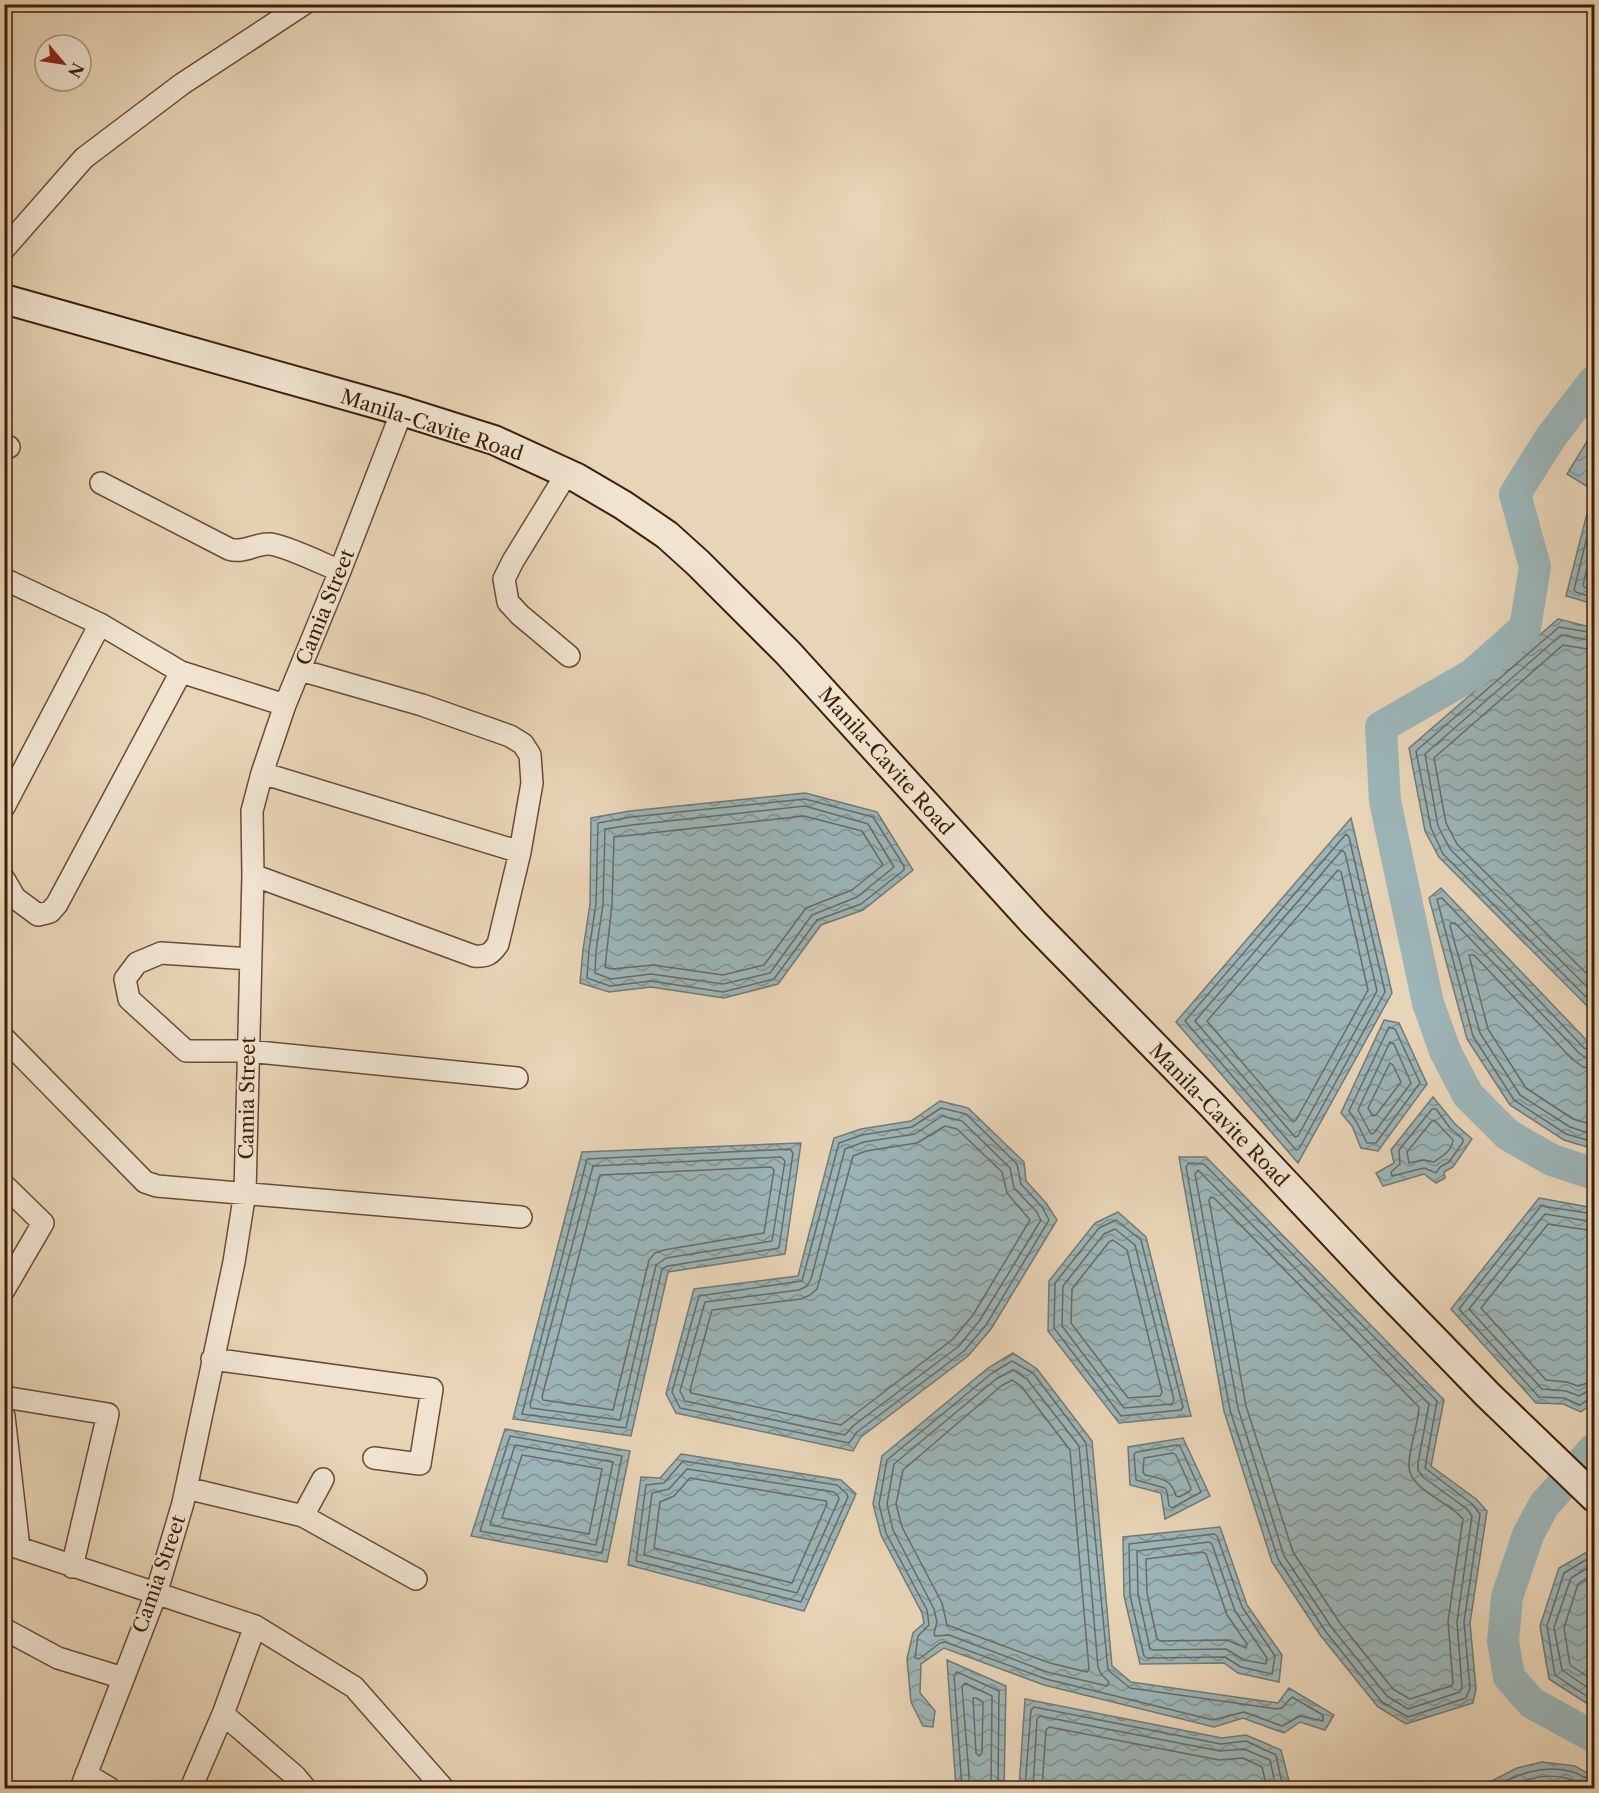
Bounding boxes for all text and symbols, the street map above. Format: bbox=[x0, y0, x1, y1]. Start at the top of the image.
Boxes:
north arrow bbox=[33, 33, 93, 93]
text: N bbox=[64, 59, 88, 81]
street label: Manila-Cavite Road bbox=[338, 384, 526, 466]
street label: Camia Street bbox=[291, 545, 359, 669]
street label: Manila-Cavite Road bbox=[813, 682, 959, 840]
street label: Camia Street bbox=[234, 1036, 260, 1160]
street label: Manila-Cavite Road bbox=[1144, 1038, 1294, 1192]
street label: Camia Street bbox=[128, 1512, 190, 1636]

